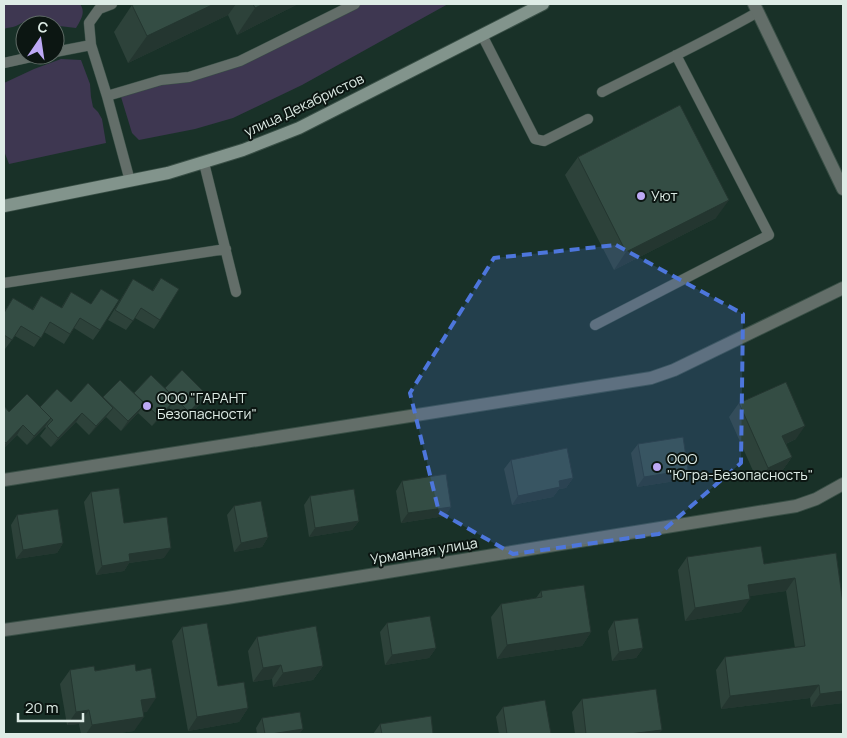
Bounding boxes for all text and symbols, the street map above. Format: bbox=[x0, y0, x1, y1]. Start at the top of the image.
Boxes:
north arrow bbox=[15, 15, 65, 65]
text: С bbox=[36, 16, 50, 37]
street label: улица Декабристов bbox=[241, 68, 367, 141]
place label: Уют bbox=[651, 186, 677, 205]
marker: Уют bbox=[635, 190, 647, 202]
place label: ООО "ГАРАНТ Безопасности" bbox=[157, 388, 257, 423]
marker: ООО "ГАРАНТ Безопасности" bbox=[141, 400, 153, 412]
place label: ООО "Югра-Безопасность" bbox=[667, 449, 813, 484]
marker: ООО "Югра-Безопасность" bbox=[651, 461, 663, 473]
street label: Урманная улица bbox=[369, 533, 479, 568]
scale bar bbox=[18, 690, 82, 722]
text: 20 m bbox=[25, 697, 58, 718]

